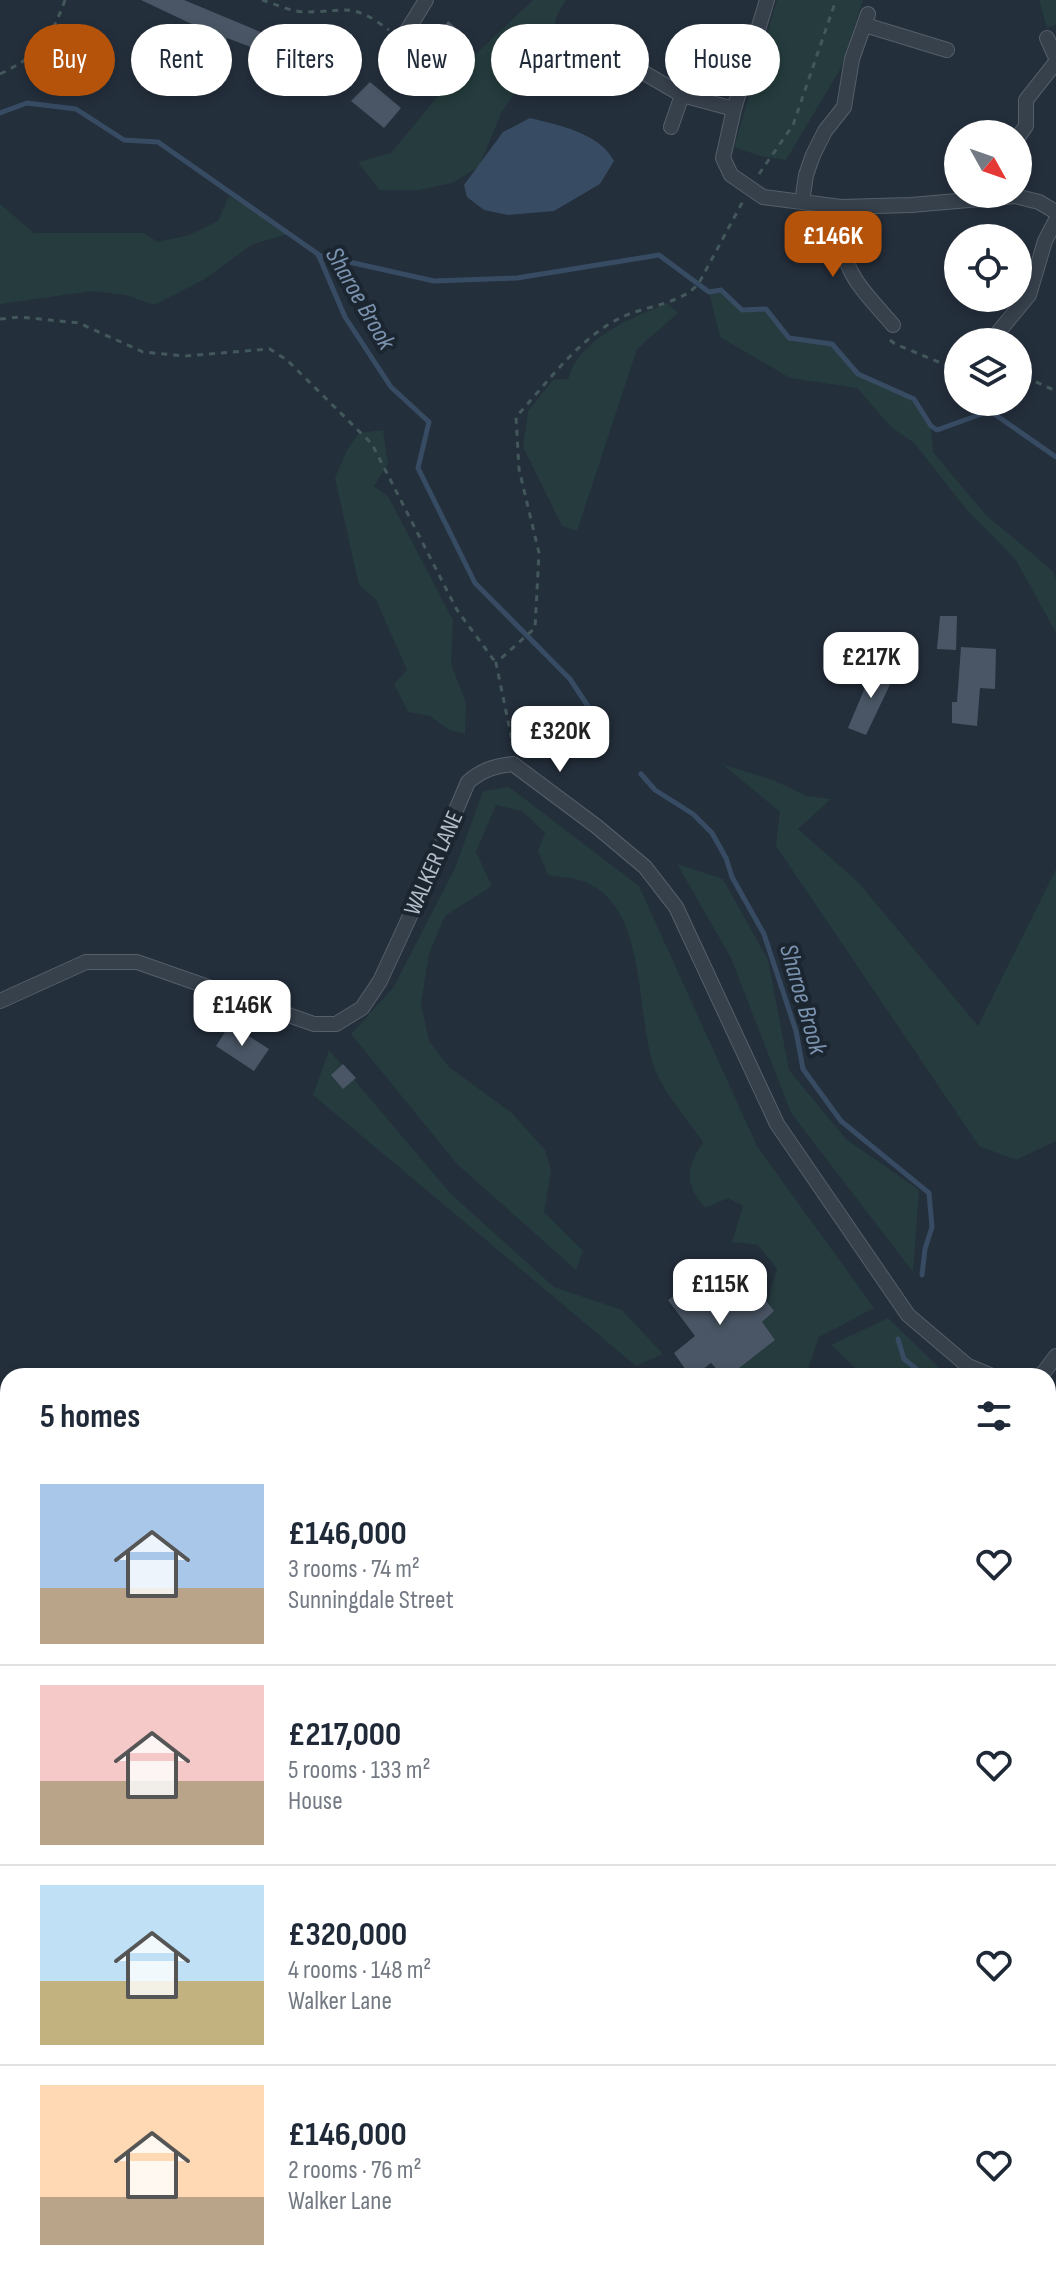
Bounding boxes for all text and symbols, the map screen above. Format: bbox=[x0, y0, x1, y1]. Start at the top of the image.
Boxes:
chip: Buy bbox=[24, 24, 115, 96]
chip: Rent bbox=[131, 24, 232, 96]
chip: Filters bbox=[248, 24, 362, 96]
chip: New bbox=[378, 24, 475, 96]
chip: Apartment bbox=[491, 24, 649, 96]
chip: House bbox=[665, 24, 780, 96]
north arrow bbox=[944, 120, 1032, 208]
map controls bbox=[944, 120, 1032, 416]
pin: £146K bbox=[777, 211, 889, 279]
text: £146K bbox=[803, 221, 863, 252]
button: locate bbox=[944, 224, 1032, 312]
water label: Sharoe Brook bbox=[318, 242, 402, 357]
button: layers bbox=[944, 328, 1032, 416]
pin: £217K bbox=[815, 632, 927, 700]
text: £217K bbox=[841, 642, 901, 673]
pin: £320K bbox=[504, 706, 616, 774]
text: £320K bbox=[529, 716, 591, 747]
street label: WALKER LANE bbox=[398, 806, 469, 920]
water label: Sharoe Brook bbox=[772, 941, 833, 1059]
pin: £146K bbox=[186, 980, 298, 1048]
text: £146K bbox=[212, 990, 272, 1021]
pin: £115K bbox=[664, 1259, 776, 1327]
text: £115K bbox=[691, 1269, 749, 1300]
icon: filters bbox=[972, 1394, 1016, 1438]
text: 5 homes bbox=[40, 1396, 140, 1437]
text: £146,000 bbox=[288, 1513, 407, 1554]
icon: home bbox=[104, 1516, 200, 1612]
icon: heart bbox=[972, 1542, 1016, 1586]
text: 3 rooms · 74 m² bbox=[288, 1554, 420, 1585]
text: Sunningdale Street bbox=[288, 1585, 454, 1616]
text: £217,000 bbox=[288, 1714, 401, 1755]
icon: home bbox=[104, 1717, 200, 1813]
icon: heart bbox=[972, 1743, 1016, 1787]
text: 5 rooms · 133 m² bbox=[288, 1755, 430, 1786]
text: House bbox=[288, 1786, 343, 1817]
text: £320,000 bbox=[288, 1914, 407, 1955]
icon: home bbox=[104, 1917, 200, 2013]
icon: heart bbox=[972, 1943, 1016, 1987]
text: 4 rooms · 148 m² bbox=[288, 1955, 431, 1986]
text: Walker Lane bbox=[288, 1986, 392, 2017]
text: £146,000 bbox=[288, 2114, 407, 2155]
icon: home bbox=[104, 2117, 200, 2213]
icon: heart bbox=[972, 2143, 1016, 2187]
text: 2 rooms · 76 m² bbox=[288, 2155, 422, 2186]
text: Walker Lane bbox=[288, 2186, 392, 2217]

